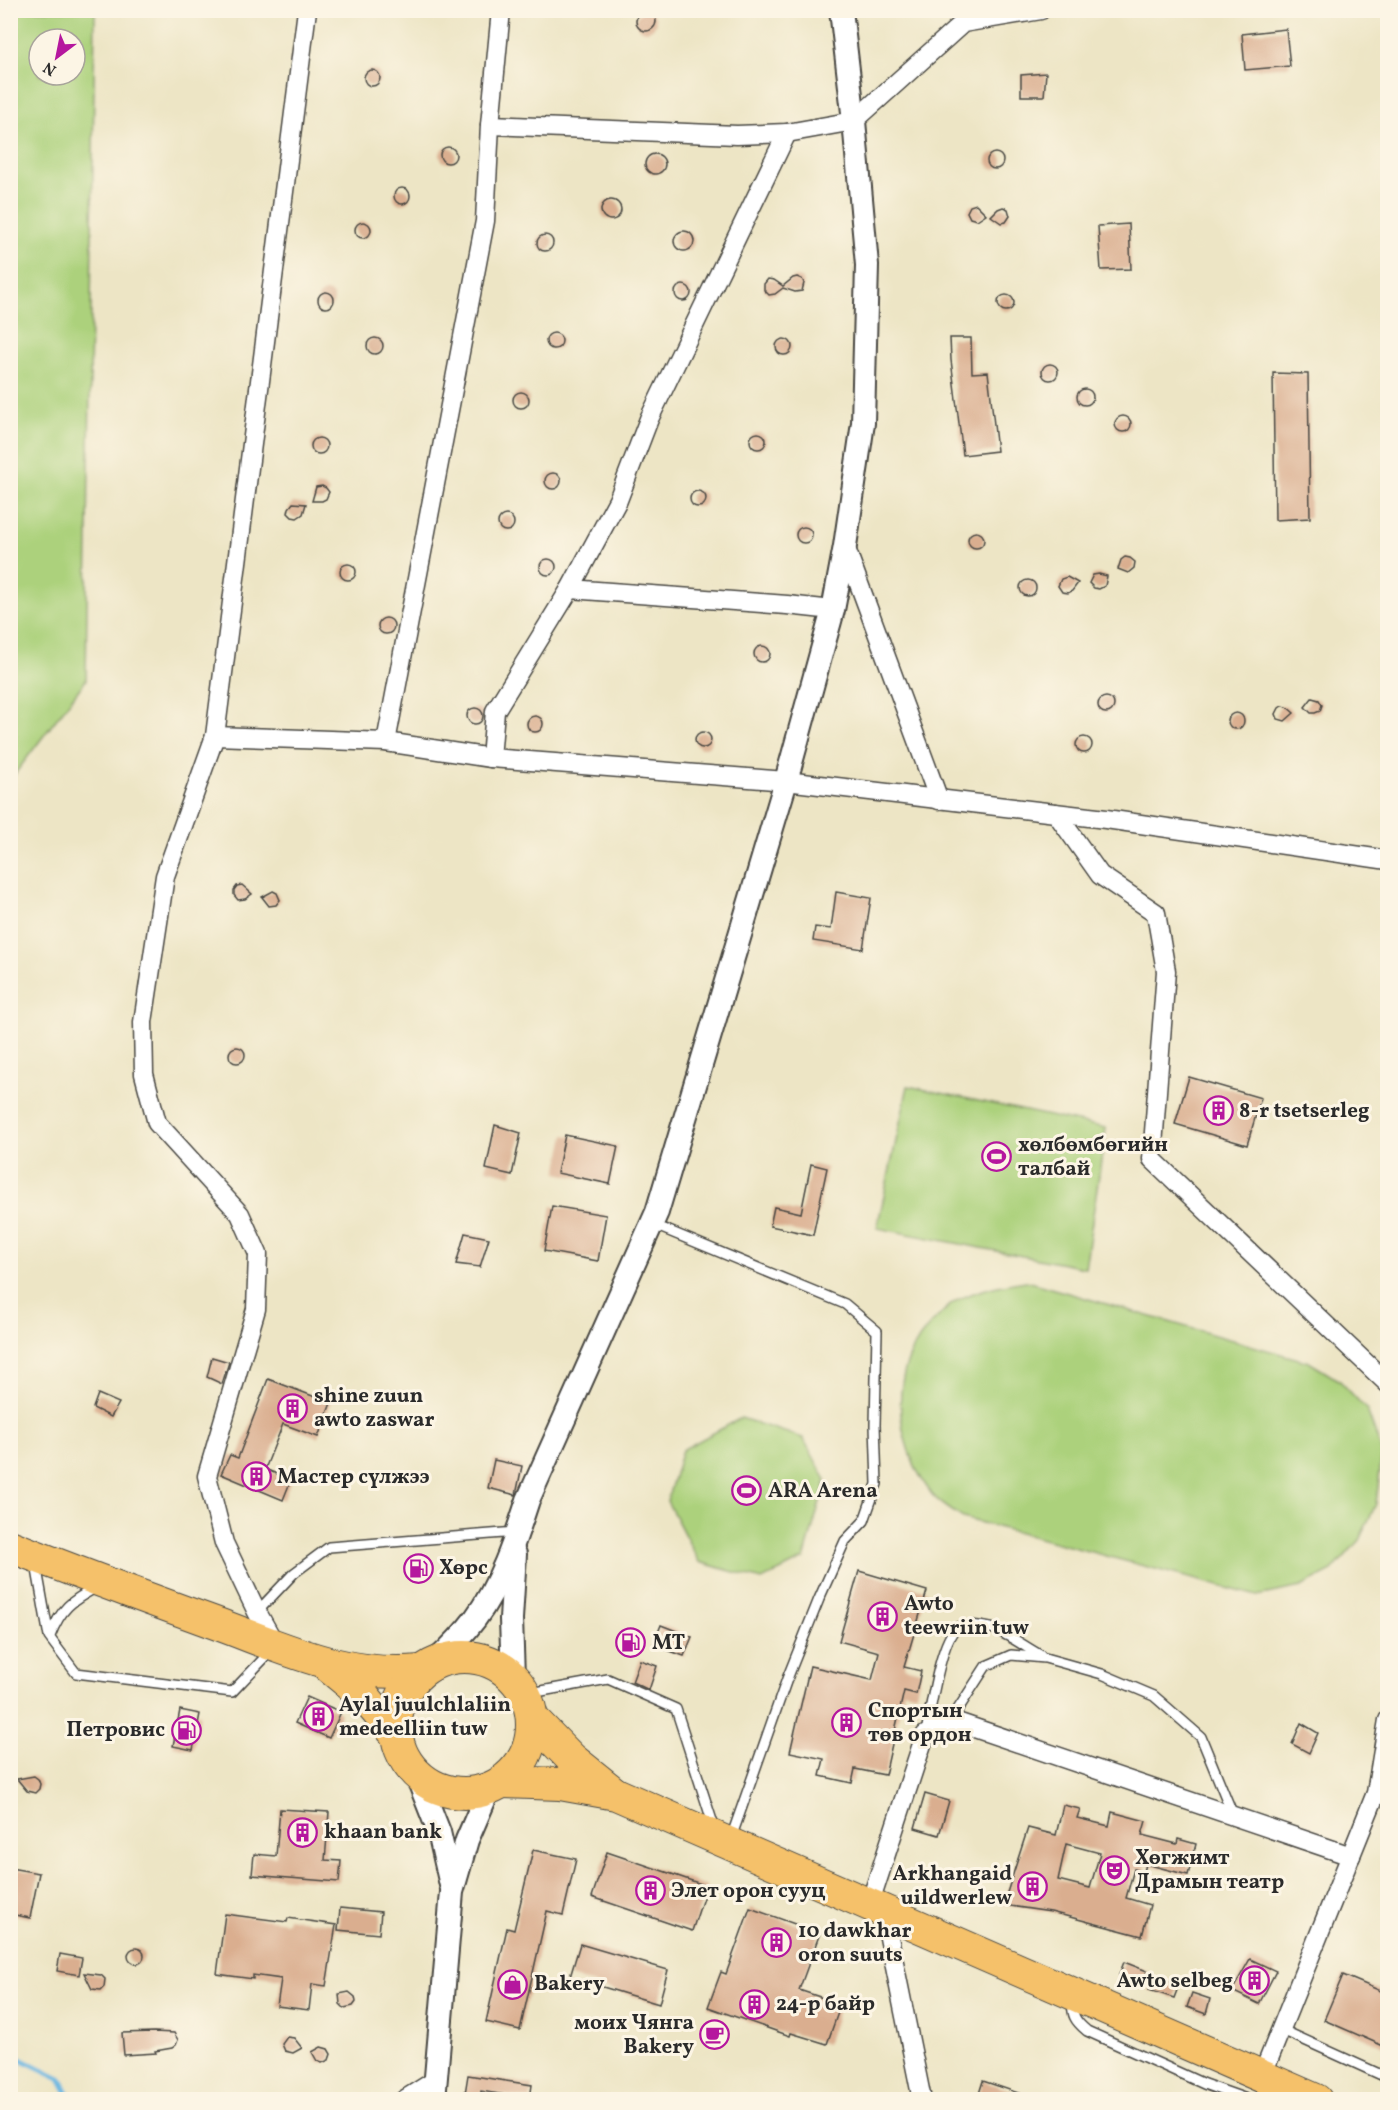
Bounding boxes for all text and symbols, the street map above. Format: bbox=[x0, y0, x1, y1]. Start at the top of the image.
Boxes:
north arrow bbox=[27, 27, 87, 87]
text: N bbox=[39, 55, 61, 80]
building icon: 8-r tsetserleg bbox=[1202, 1095, 1234, 1127]
place label: 8-r tsetserleg bbox=[1239, 1097, 1369, 1126]
place label: хөлбөмбөгийн талбай bbox=[1018, 1131, 1168, 1184]
sports icon: хөлбөмбөгийн талбай bbox=[981, 1141, 1013, 1173]
place label: shine zuun awto zaswar bbox=[314, 1382, 434, 1435]
building icon: shine zuun awto zaswar bbox=[277, 1392, 309, 1424]
building icon: Мастер сүлжээ bbox=[240, 1461, 272, 1493]
place label: Мастер сүлжээ bbox=[277, 1463, 430, 1492]
sports icon: ARA Arena bbox=[731, 1475, 763, 1507]
place label: ARA Arena bbox=[768, 1477, 878, 1506]
fuel station icon: Хөрс bbox=[402, 1552, 434, 1584]
place label: Хөрс bbox=[439, 1554, 488, 1583]
place label: Awto teewriin tuw bbox=[904, 1590, 1029, 1643]
building icon: Awto teewriin tuw bbox=[867, 1600, 899, 1632]
fuel station icon: MT bbox=[615, 1627, 647, 1659]
place label: MT bbox=[652, 1629, 686, 1658]
place label: Aylal juulchlaliin medeelliin tuw bbox=[339, 1691, 511, 1744]
place label: Спортын төв ордон bbox=[868, 1697, 971, 1750]
building icon: Aylal juulchlaliin medeelliin tuw bbox=[302, 1701, 334, 1733]
building icon: Спортын төв ордон bbox=[831, 1707, 863, 1739]
fuel station icon: Петровис bbox=[170, 1714, 202, 1746]
place label: Петровис bbox=[66, 1716, 165, 1745]
building icon: khaan bank bbox=[287, 1816, 319, 1848]
place label: khaan bank bbox=[324, 1818, 442, 1847]
place label: Хөгжимт Драмын театр bbox=[1135, 1844, 1284, 1897]
theatre icon: Хөгжимт Драмын театр bbox=[1098, 1854, 1130, 1886]
place label: Arkhangaid uildwerlew bbox=[893, 1860, 1012, 1913]
building icon: Arkhangaid uildwerlew bbox=[1017, 1870, 1049, 1902]
building icon: Элет орон сууц bbox=[634, 1875, 666, 1907]
place label: Элет орон сууц bbox=[671, 1877, 826, 1906]
place label: 10 dawkhar oron suuts bbox=[798, 1917, 912, 1970]
building icon: 10 dawkhar oron suuts bbox=[761, 1927, 793, 1959]
building icon: Awto selbeg bbox=[1238, 1965, 1270, 1997]
place label: Awto selbeg bbox=[1116, 1967, 1233, 1996]
shop icon: Bakery bbox=[497, 1968, 529, 2000]
place label: Bakery bbox=[534, 1970, 605, 1999]
building icon: 24-р байр bbox=[739, 1988, 771, 2020]
place label: 24-р байр bbox=[776, 1990, 875, 2019]
place label: моих Чянга Bakery bbox=[574, 2009, 694, 2062]
cafe icon: моих Чянга Bakery bbox=[699, 2019, 731, 2051]

